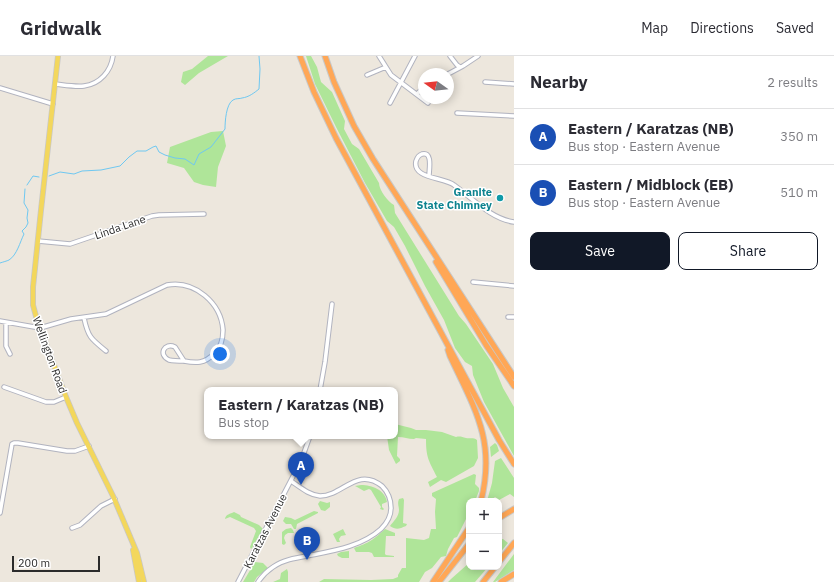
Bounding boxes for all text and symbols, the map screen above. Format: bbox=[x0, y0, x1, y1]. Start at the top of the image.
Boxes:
text: Gridwalk bbox=[20, 16, 102, 40]
text: Map bbox=[641, 19, 668, 37]
text: Directions bbox=[690, 19, 754, 37]
text: Saved bbox=[776, 19, 814, 37]
north arrow bbox=[418, 68, 454, 104]
text: Nearby bbox=[530, 71, 588, 93]
text: 2 results bbox=[767, 74, 818, 91]
text: Eastern / Karatzas (NB) bbox=[568, 119, 733, 138]
text: A bbox=[539, 128, 547, 145]
text: 350 m bbox=[780, 128, 818, 145]
text: Bus stop · Eastern Avenue bbox=[568, 138, 720, 155]
text: Eastern / Midblock (EB) bbox=[568, 175, 733, 194]
text: B bbox=[539, 184, 547, 201]
text: 510 m bbox=[780, 184, 818, 201]
place label: Granite State Chimney bbox=[417, 185, 492, 212]
marker: Granite State Chimney bbox=[495, 193, 505, 203]
text: Bus stop · Eastern Avenue bbox=[568, 194, 720, 211]
street label: Linda Lane bbox=[93, 212, 147, 242]
button: Save bbox=[530, 232, 670, 270]
button: Share bbox=[678, 232, 818, 270]
street label: Wellington Road bbox=[30, 315, 70, 395]
your location bbox=[210, 344, 230, 364]
popup bbox=[204, 387, 398, 439]
text: Eastern / Karatzas (NB) bbox=[218, 395, 384, 414]
text: Bus stop bbox=[218, 414, 269, 431]
pin: A bbox=[288, 452, 314, 485]
street label: Karatzas Avenue bbox=[240, 491, 290, 571]
map controls bbox=[466, 498, 502, 570]
button: + bbox=[466, 498, 502, 534]
pin: B bbox=[294, 527, 320, 560]
button: − bbox=[466, 534, 502, 570]
scale bar bbox=[12, 554, 100, 573]
text: 200 m bbox=[18, 556, 50, 570]

